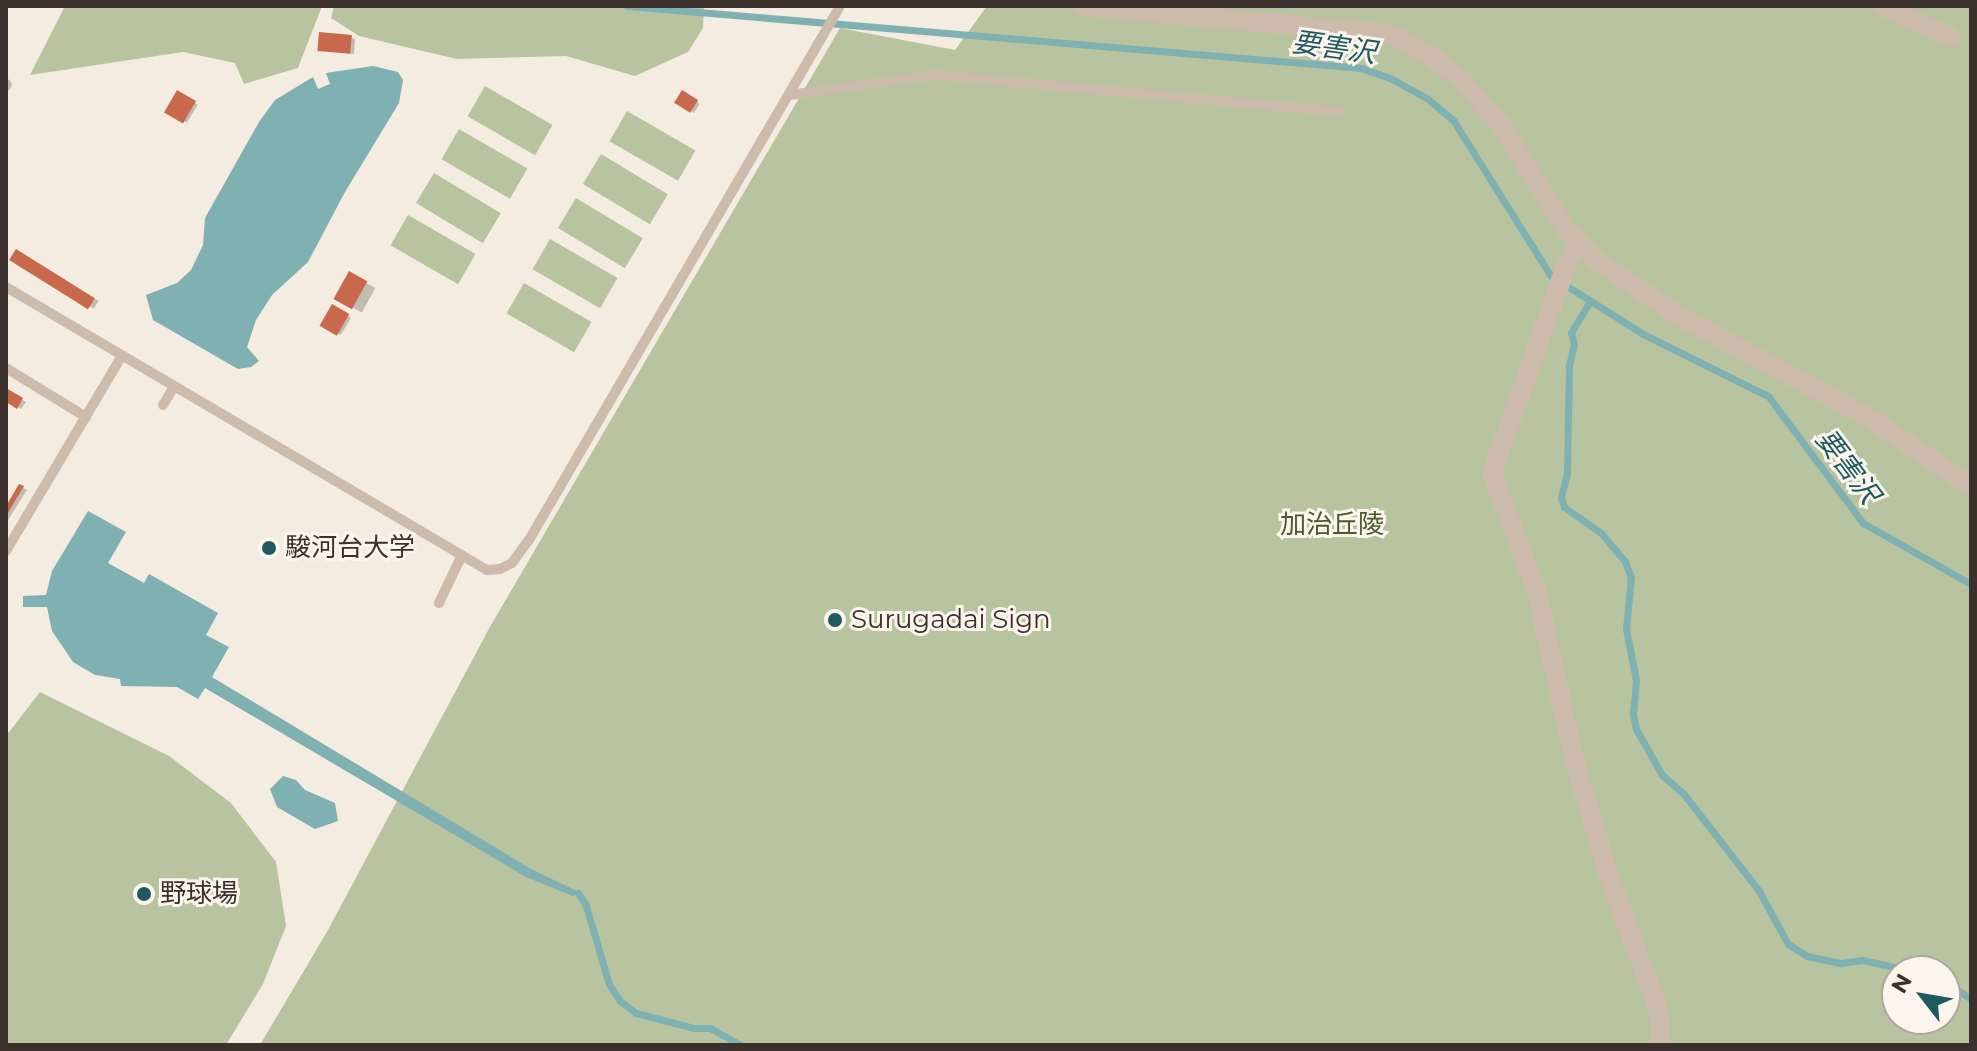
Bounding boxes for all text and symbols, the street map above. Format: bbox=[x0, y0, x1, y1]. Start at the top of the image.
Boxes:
water label: 要害沢 bbox=[1290, 25, 1378, 69]
water label: 要害沢 bbox=[1809, 422, 1887, 510]
park label: 加治丘陵 bbox=[1280, 509, 1384, 541]
place label: 駿河台大学 bbox=[285, 532, 415, 564]
marker: 駿河台大学 bbox=[260, 539, 278, 557]
place label: Surugadai Sign bbox=[851, 604, 1051, 636]
marker: Surugadai Sign bbox=[826, 611, 844, 629]
place label: 野球場 bbox=[160, 878, 238, 910]
marker: 野球場 bbox=[135, 885, 153, 903]
north arrow bbox=[1881, 955, 1961, 1035]
text: N bbox=[1886, 969, 1918, 998]

